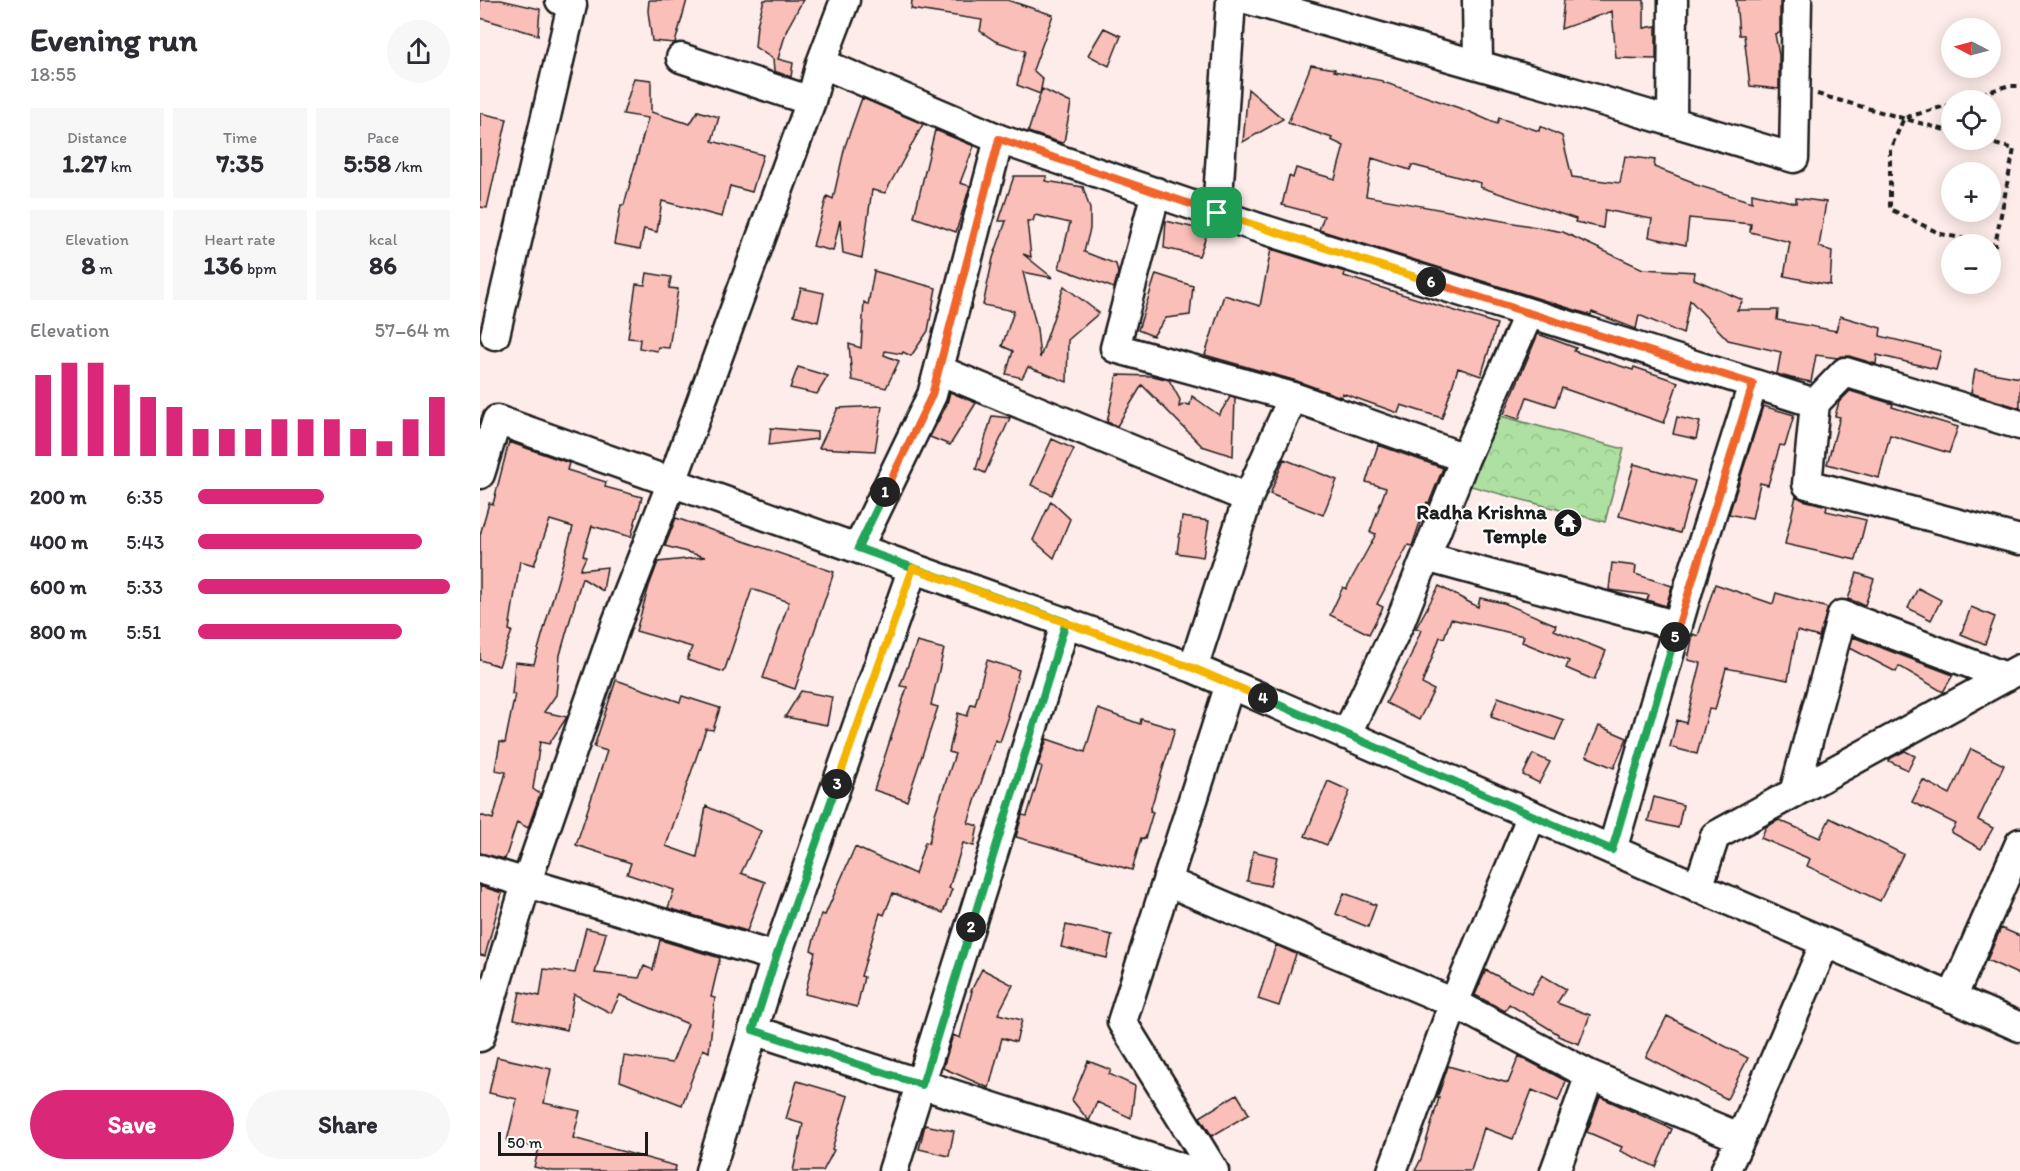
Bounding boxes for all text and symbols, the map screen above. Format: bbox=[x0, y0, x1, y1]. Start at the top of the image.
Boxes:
north arrow bbox=[1941, 18, 2001, 78]
map controls bbox=[1941, 18, 2001, 294]
text: Evening run bbox=[30, 20, 197, 59]
button: share bbox=[387, 20, 450, 83]
text: 18:55 bbox=[30, 62, 76, 86]
button: locate bbox=[1941, 90, 2001, 150]
text: Distance bbox=[67, 128, 127, 147]
text: Time bbox=[223, 128, 257, 147]
text: Pace bbox=[367, 128, 399, 147]
text: 1.27 bbox=[62, 147, 107, 179]
text: 7:35 bbox=[216, 147, 264, 179]
text: 5:58 bbox=[343, 147, 391, 179]
text: km bbox=[107, 157, 132, 176]
text: /km bbox=[391, 157, 423, 176]
button: + bbox=[1941, 162, 2001, 222]
pin bbox=[1191, 187, 1242, 238]
icon: arrive bbox=[1200, 196, 1233, 229]
text: Elevation bbox=[65, 230, 129, 249]
text: Heart rate bbox=[205, 230, 275, 249]
text: kcal bbox=[369, 230, 397, 249]
button: − bbox=[1941, 234, 2001, 294]
text: 8 bbox=[81, 249, 96, 281]
text: 136 bbox=[203, 249, 243, 281]
text: 86 bbox=[369, 249, 397, 281]
text: m bbox=[96, 259, 113, 278]
text: bpm bbox=[243, 259, 277, 278]
pin: 6 bbox=[1416, 267, 1446, 297]
text: 6 bbox=[1427, 272, 1435, 291]
text: Elevation bbox=[30, 318, 109, 342]
text: 57–64 m bbox=[375, 318, 450, 342]
pin: 1 bbox=[870, 477, 900, 507]
text: 1 bbox=[881, 482, 889, 501]
text: 200 m bbox=[30, 485, 86, 509]
text: 6:35 bbox=[126, 485, 163, 509]
place label: Radha Krishna Temple bbox=[1416, 499, 1548, 549]
temple icon: Radha Krishna Temple bbox=[1552, 507, 1584, 539]
text: 400 m bbox=[30, 530, 88, 554]
text: 5:43 bbox=[126, 530, 164, 554]
text: 600 m bbox=[30, 575, 87, 599]
text: 5:33 bbox=[126, 575, 163, 599]
text: 800 m bbox=[30, 620, 87, 644]
text: 5:51 bbox=[126, 620, 161, 644]
pin: 5 bbox=[1660, 622, 1690, 652]
text: 5 bbox=[1671, 627, 1679, 646]
pin: 4 bbox=[1248, 683, 1278, 713]
text: 4 bbox=[1258, 688, 1268, 707]
pin: 3 bbox=[822, 769, 852, 799]
text: 3 bbox=[833, 774, 841, 793]
pin: 2 bbox=[956, 912, 986, 942]
text: 2 bbox=[967, 917, 975, 936]
button: Save bbox=[30, 1090, 234, 1159]
button: Share bbox=[246, 1090, 450, 1159]
scale bar bbox=[498, 1129, 648, 1156]
text: 50 m bbox=[507, 1133, 542, 1152]

